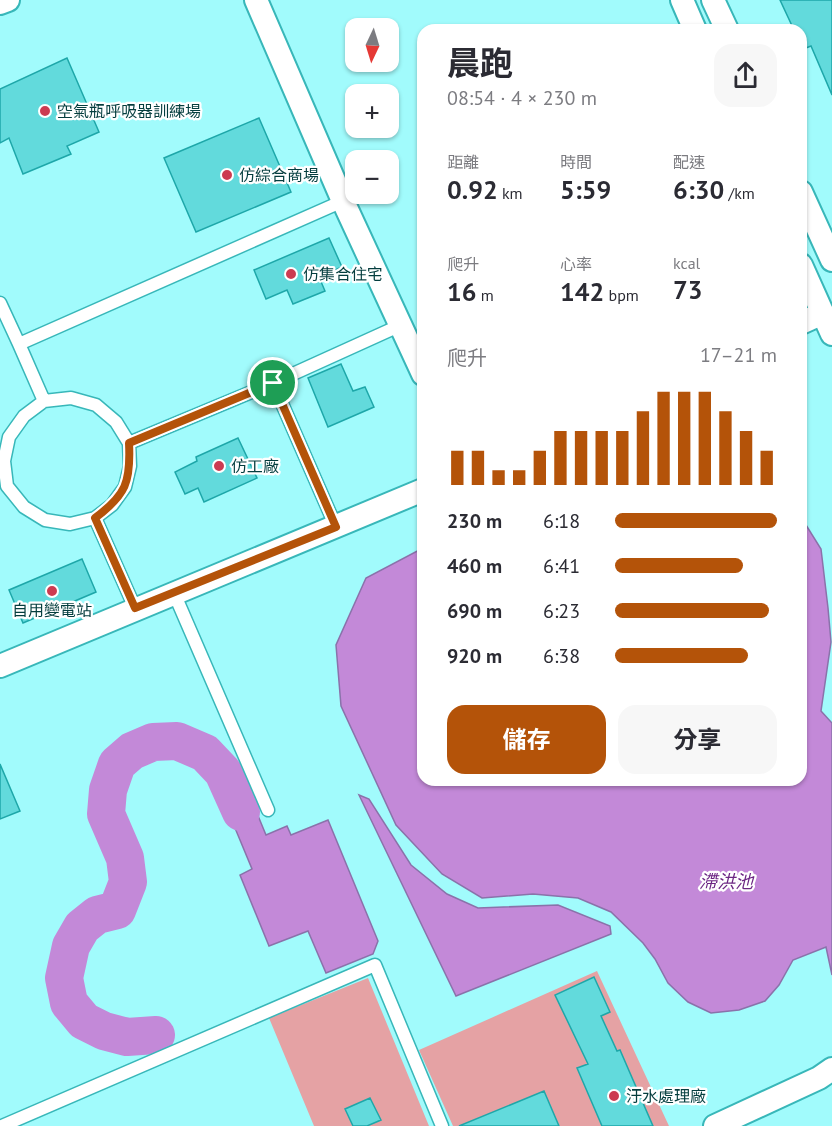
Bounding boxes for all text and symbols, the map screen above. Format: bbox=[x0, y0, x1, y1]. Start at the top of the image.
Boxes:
north arrow bbox=[345, 18, 399, 72]
map controls bbox=[345, 18, 399, 204]
text: 晨跑 bbox=[447, 41, 513, 84]
button: share bbox=[714, 44, 777, 107]
button: + bbox=[345, 84, 399, 138]
text: 08:54 · 4 × 230 m bbox=[447, 85, 597, 111]
place label: 空氣瓶呼吸器訓練場 bbox=[57, 101, 201, 121]
marker: 空氣瓶呼吸器訓練場 bbox=[38, 104, 52, 118]
button: − bbox=[345, 150, 399, 204]
text: 距離 bbox=[447, 152, 479, 172]
text: 時間 bbox=[560, 152, 592, 172]
text: 配速 bbox=[673, 152, 705, 172]
place label: 仿綜合商場 bbox=[239, 165, 319, 185]
marker: 仿綜合商場 bbox=[220, 168, 234, 182]
text: 0.92 bbox=[447, 173, 498, 206]
text: 5:59 bbox=[560, 173, 611, 206]
text: 6:30 bbox=[673, 173, 724, 206]
text: km bbox=[498, 183, 523, 203]
text: /km bbox=[724, 183, 755, 203]
text: kcal bbox=[673, 253, 700, 273]
text: 爬升 bbox=[447, 254, 479, 274]
text: 心率 bbox=[560, 254, 592, 274]
place label: 仿集合住宅 bbox=[303, 264, 383, 284]
marker: 仿集合住宅 bbox=[284, 267, 298, 281]
text: 73 bbox=[673, 273, 702, 306]
text: 16 bbox=[447, 275, 476, 308]
text: 142 bbox=[560, 275, 604, 308]
text: m bbox=[476, 285, 494, 305]
text: bpm bbox=[604, 285, 639, 305]
text: 17–21 m bbox=[700, 342, 777, 368]
text: 爬升 bbox=[447, 345, 487, 371]
pin bbox=[247, 357, 298, 408]
icon: arrive bbox=[256, 366, 289, 399]
place label: 仿工廠 bbox=[231, 456, 279, 476]
marker: 仿工廠 bbox=[212, 459, 226, 473]
text: 230 m bbox=[447, 508, 502, 534]
text: 6:18 bbox=[543, 508, 580, 534]
text: 460 m bbox=[447, 553, 502, 579]
text: 6:41 bbox=[543, 553, 580, 579]
marker: 自用變電站 bbox=[45, 584, 59, 598]
text: 690 m bbox=[447, 598, 502, 624]
text: 6:23 bbox=[543, 598, 580, 624]
place label: 自用變電站 bbox=[12, 600, 92, 620]
text: 920 m bbox=[447, 643, 502, 669]
text: 6:38 bbox=[543, 643, 580, 669]
button: 儲存 bbox=[447, 705, 606, 774]
button: 分享 bbox=[618, 705, 777, 774]
water label: 滯洪池 bbox=[699, 870, 755, 893]
place label: 汙水處理廠 bbox=[626, 1086, 706, 1106]
marker: 汙水處理廠 bbox=[607, 1089, 621, 1103]

